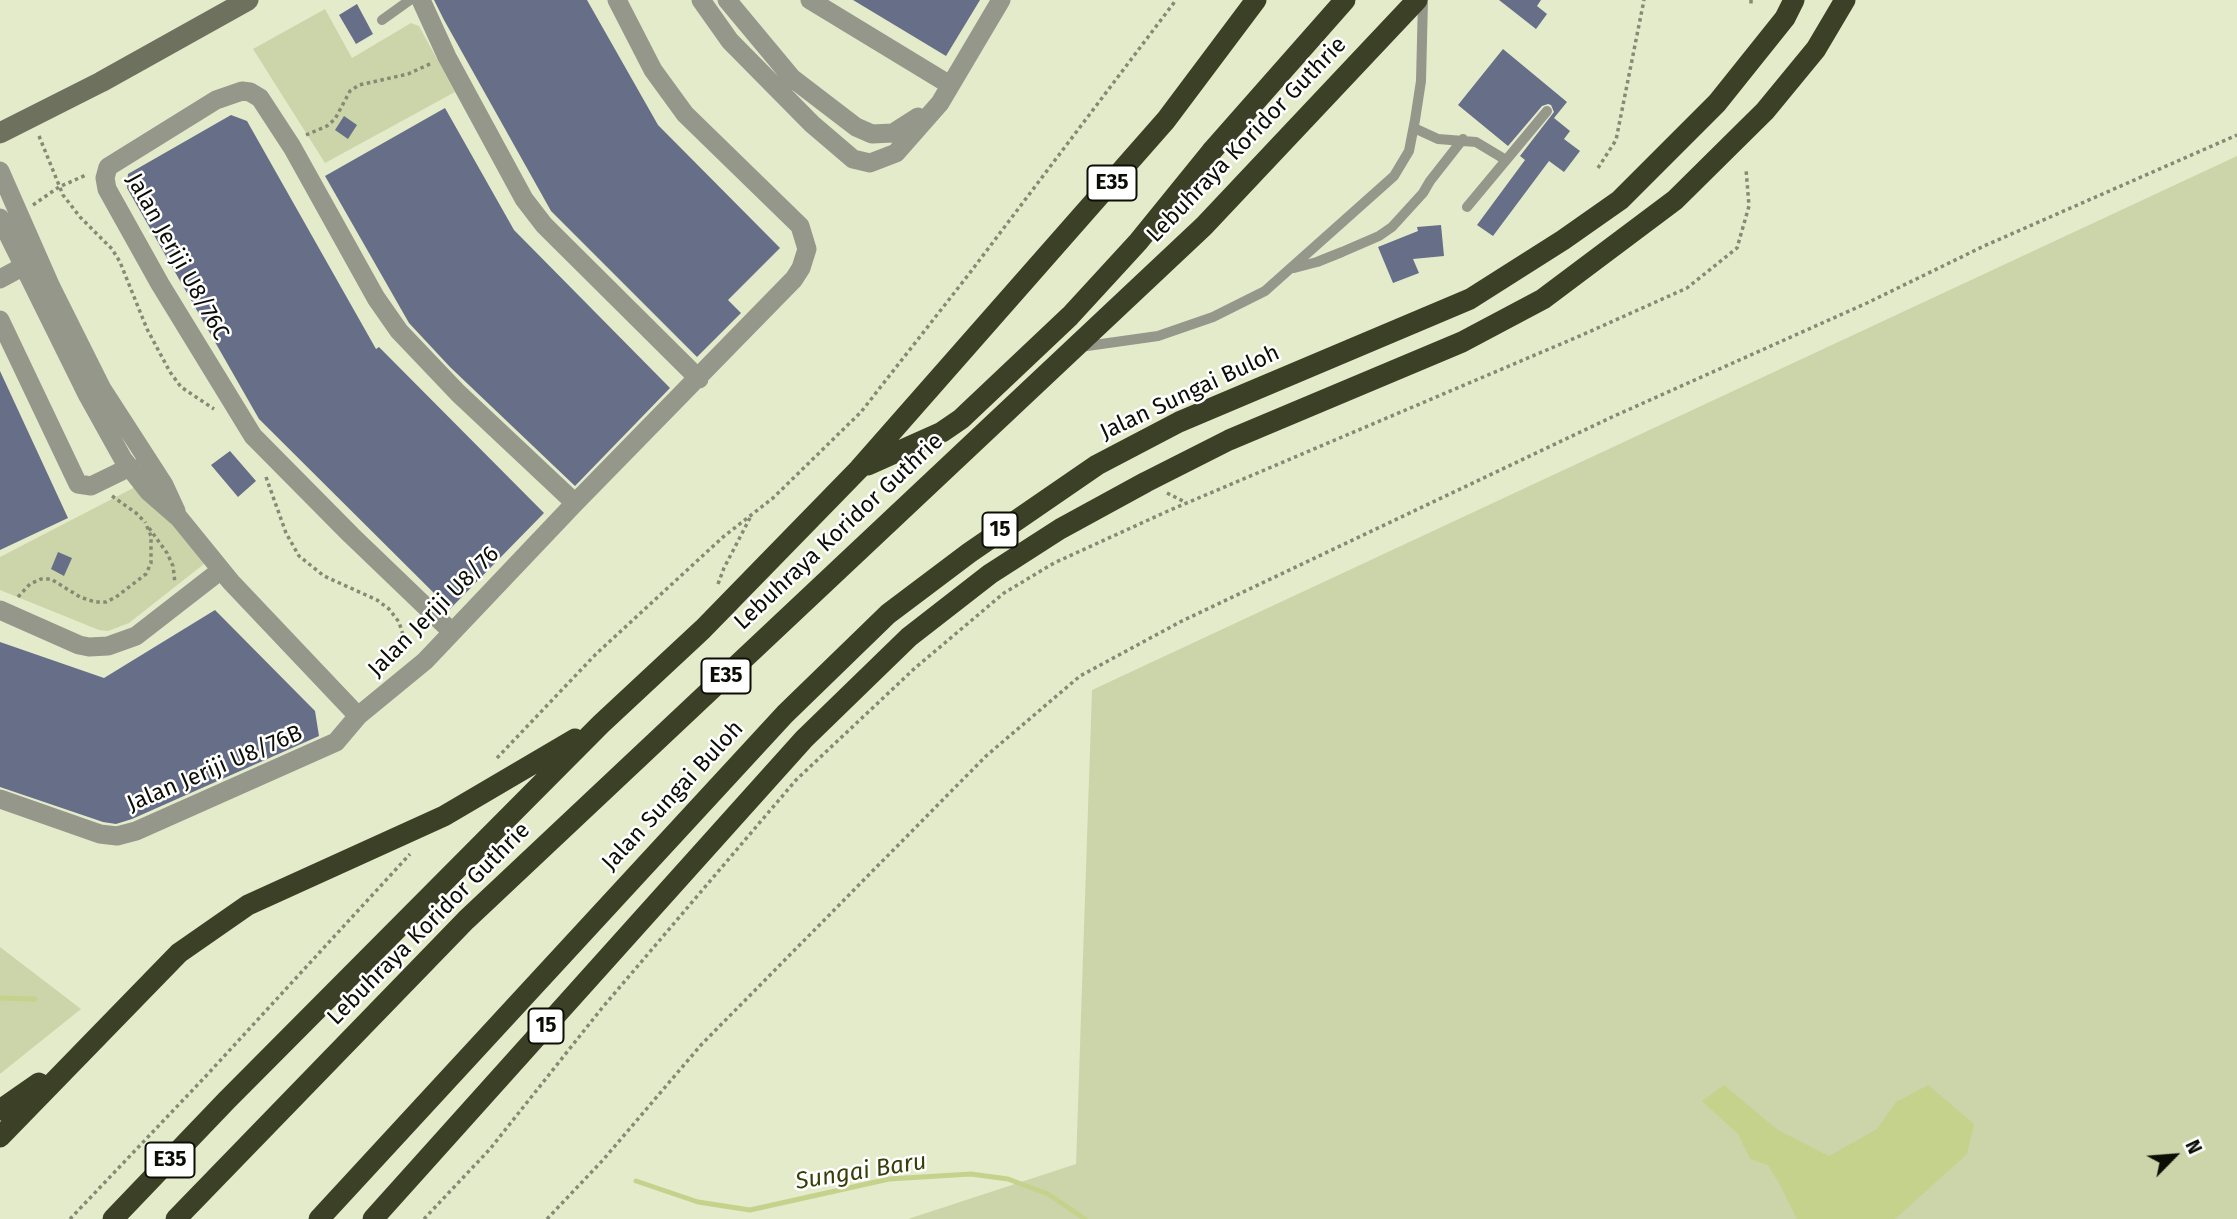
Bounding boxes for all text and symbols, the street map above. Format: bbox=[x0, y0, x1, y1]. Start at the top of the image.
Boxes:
street label: Lebuhraya Koridor Guthrie bbox=[1141, 31, 1353, 249]
road number: E35 bbox=[1088, 166, 1136, 200]
street label: Jalan Jeriji U8/76C bbox=[120, 169, 234, 345]
street label: Jalan Sungai Buloh bbox=[1096, 339, 1284, 447]
street label: Lebuhraya Koridor Guthrie bbox=[729, 428, 949, 636]
road number: 15 bbox=[982, 512, 1018, 548]
street label: Jalan Jeriji U8/76 bbox=[363, 541, 505, 683]
road number: E35 bbox=[702, 658, 750, 694]
street label: Jalan Sungai Buloh bbox=[596, 715, 750, 877]
street label: Jalan Jeriji U8/76B bbox=[123, 720, 307, 818]
street label: Lebuhraya Koridor Guthrie bbox=[322, 817, 536, 1031]
road number: 15 bbox=[528, 1009, 564, 1044]
north arrow bbox=[2139, 1121, 2209, 1191]
text: N bbox=[2180, 1136, 2207, 1157]
road number: E35 bbox=[146, 1142, 194, 1178]
water label: Sungai Baru bbox=[793, 1147, 929, 1197]

